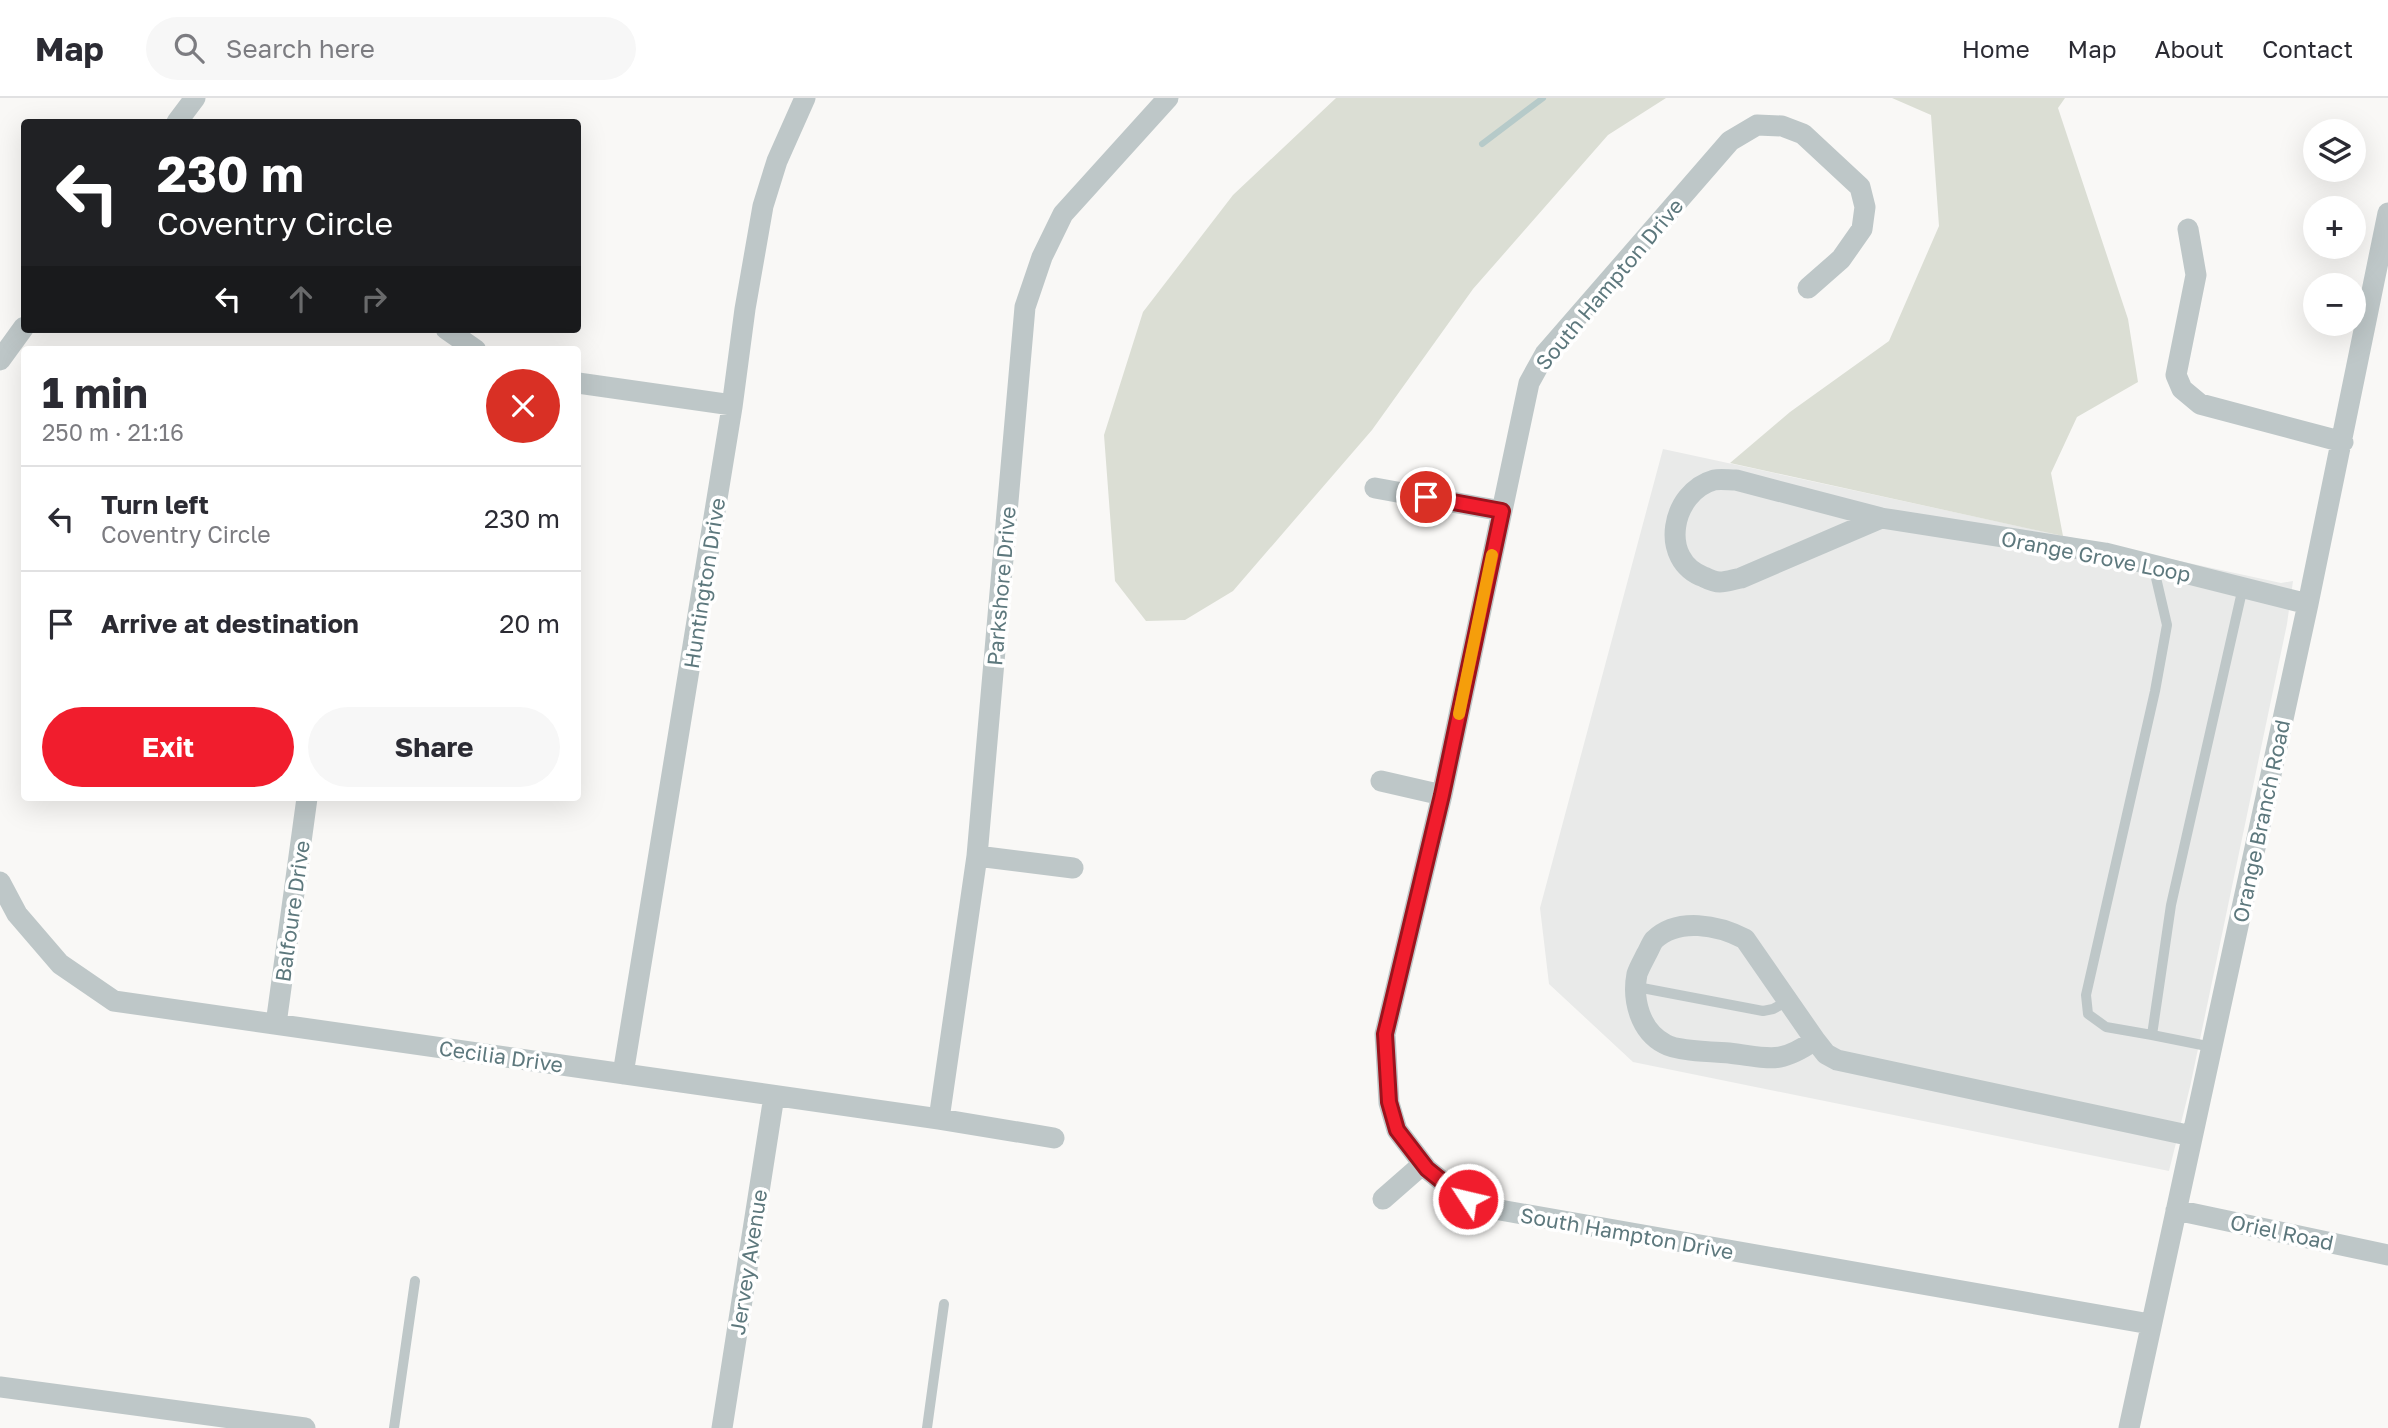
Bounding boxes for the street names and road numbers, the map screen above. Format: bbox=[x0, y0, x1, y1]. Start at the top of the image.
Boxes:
street label: South Hampton Drive bbox=[1530, 193, 1688, 375]
street label: Huntington Drive bbox=[678, 496, 730, 670]
street label: Parkshore Drive bbox=[981, 505, 1021, 667]
street label: Orange Grove Loop bbox=[1999, 525, 2193, 587]
street label: Orange Branch Road bbox=[2227, 717, 2295, 925]
street label: Balfoure Drive bbox=[269, 839, 315, 983]
street label: Cecilia Drive bbox=[437, 1034, 565, 1078]
street label: Jervey Avenue bbox=[724, 1187, 772, 1337]
street label: South Hampton Drive bbox=[1518, 1201, 1736, 1265]
street label: Oriel Road bbox=[2228, 1208, 2336, 1256]

